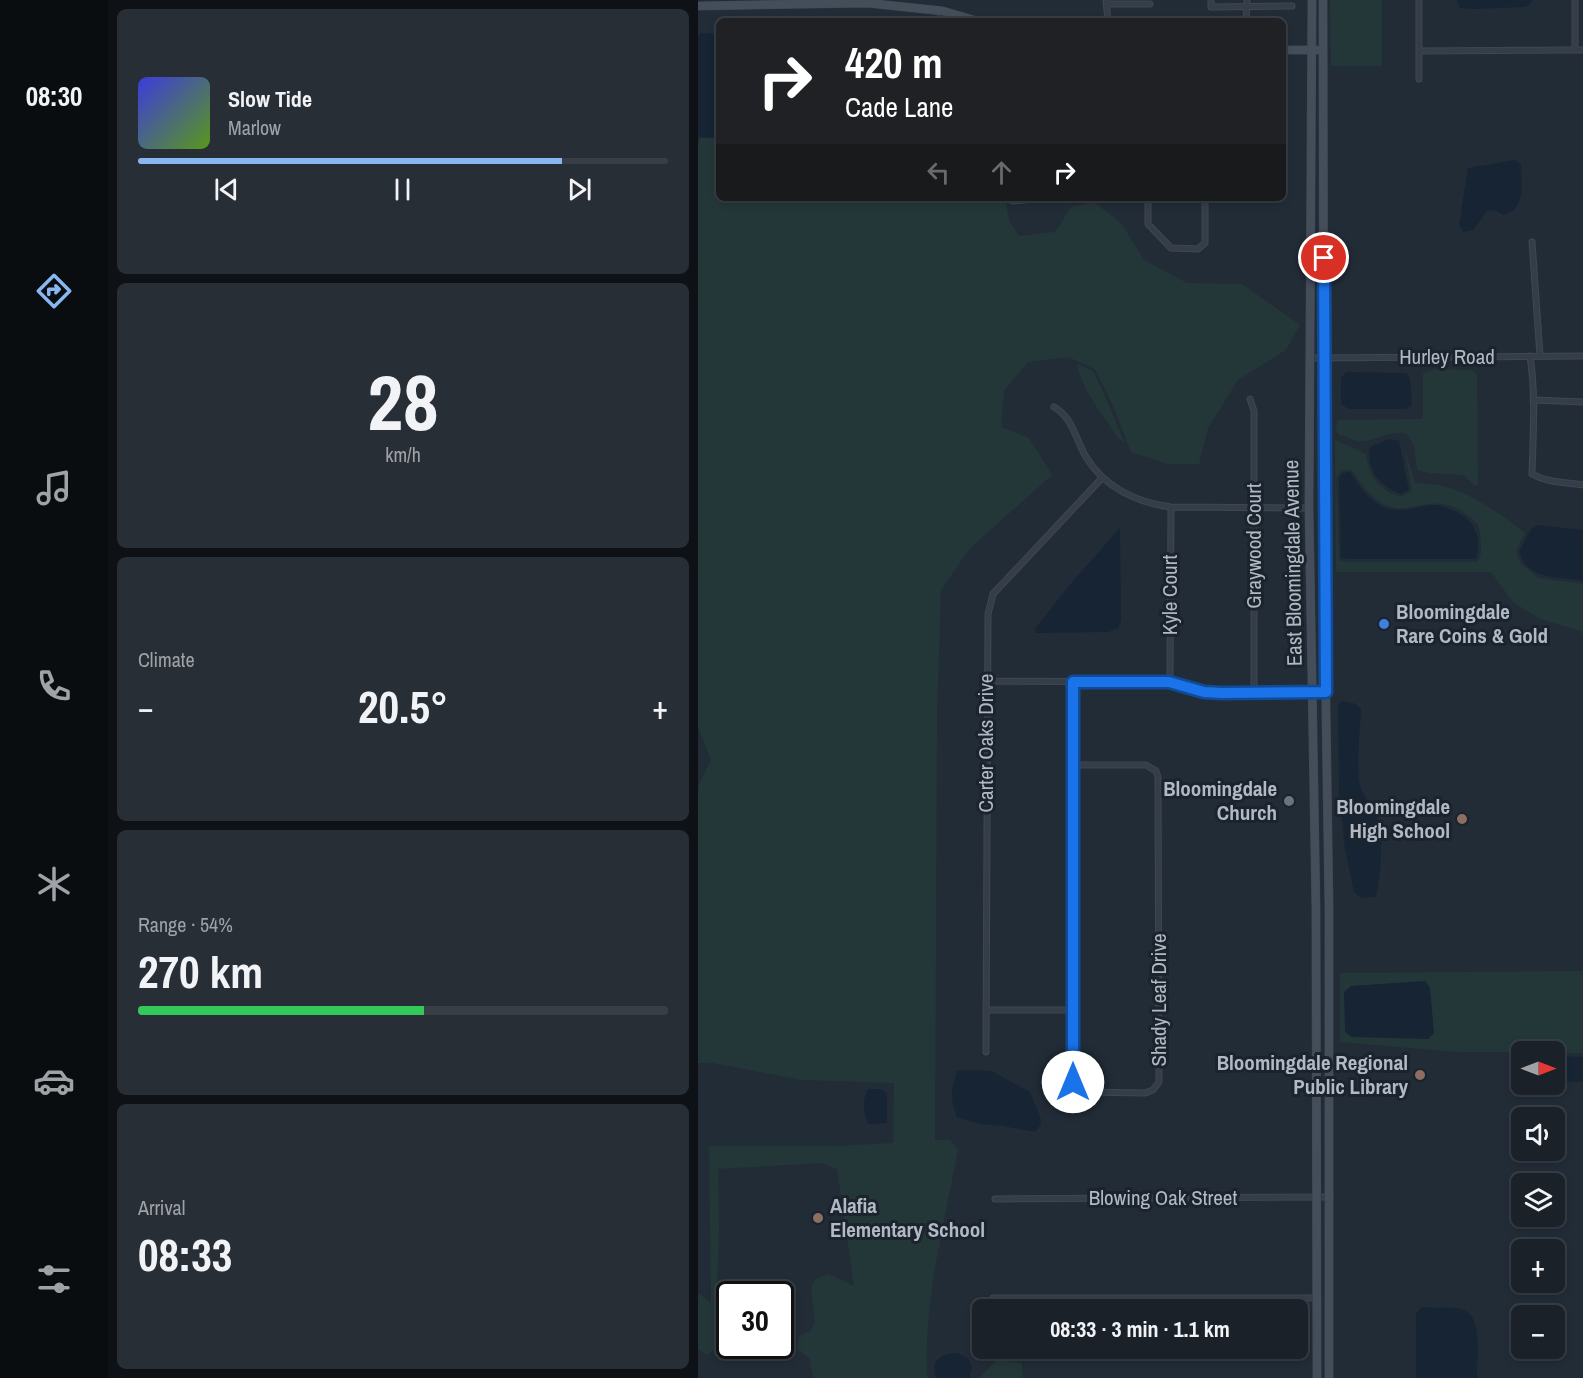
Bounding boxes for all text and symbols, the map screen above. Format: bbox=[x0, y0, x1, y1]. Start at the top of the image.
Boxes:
text: 420 m bbox=[845, 35, 943, 91]
icon: right bbox=[746, 42, 824, 120]
text: 08:30 bbox=[26, 78, 82, 114]
text: Slow Tide bbox=[228, 84, 312, 114]
text: Cade Lane bbox=[845, 89, 953, 125]
text: Marlow bbox=[228, 114, 281, 141]
icon: left bbox=[922, 156, 955, 189]
icon: ahead bbox=[985, 156, 1018, 189]
icon: right bbox=[1048, 156, 1081, 189]
icon: previous bbox=[210, 173, 243, 206]
icon: pause bbox=[386, 173, 419, 206]
icon: next bbox=[563, 173, 596, 206]
pin bbox=[1298, 232, 1349, 283]
icon: arrive bbox=[1307, 241, 1340, 274]
icon: directions bbox=[33, 270, 75, 312]
street label: Hurley Road bbox=[1399, 342, 1495, 371]
text: 28 bbox=[367, 349, 439, 454]
text: km/h bbox=[385, 441, 421, 468]
street label: East Bloomingdale Avenue bbox=[1276, 460, 1309, 666]
icon: music bbox=[33, 467, 75, 509]
street label: Graywood Court bbox=[1239, 483, 1268, 609]
street label: Kyle Court bbox=[1155, 555, 1184, 635]
place label: Bloomingdale Rare Coins & Gold bbox=[1396, 597, 1548, 650]
marker: Bloomingdale Rare Coins & Gold bbox=[1377, 617, 1391, 631]
text: Climate bbox=[138, 646, 195, 673]
icon: phone bbox=[33, 665, 75, 707]
street label: Carter Oaks Drive bbox=[971, 674, 1000, 812]
text: 20.5° bbox=[358, 676, 448, 737]
text: − bbox=[138, 685, 154, 729]
text: + bbox=[652, 685, 668, 729]
place label: Bloomingdale Church bbox=[1163, 774, 1277, 827]
place label: Bloomingdale High School bbox=[1336, 792, 1450, 845]
marker: Bloomingdale Church bbox=[1282, 794, 1296, 808]
marker: Bloomingdale High School bbox=[1455, 812, 1469, 826]
icon: climate bbox=[33, 863, 75, 905]
text: Range · 54% bbox=[138, 911, 233, 938]
street label: Shady Leaf Drive bbox=[1144, 933, 1173, 1067]
text: 270 km bbox=[138, 941, 263, 1002]
north arrow bbox=[1511, 1041, 1565, 1095]
map controls bbox=[1511, 1041, 1565, 1359]
place label: Bloomingdale Regional Public Library bbox=[1217, 1048, 1408, 1101]
position arrow bbox=[1041, 1050, 1105, 1114]
icon: car bbox=[33, 1060, 75, 1102]
marker: Bloomingdale Regional Public Library bbox=[1413, 1068, 1427, 1082]
button: sound bbox=[1511, 1107, 1565, 1161]
button: layers bbox=[1511, 1173, 1565, 1227]
street label: Blowing Oak Street bbox=[1089, 1183, 1237, 1212]
place label: Alafia Elementary School bbox=[830, 1191, 985, 1244]
text: Arrival bbox=[138, 1194, 185, 1221]
marker: Alafia Elementary School bbox=[811, 1211, 825, 1225]
text: 08:33 bbox=[138, 1224, 232, 1285]
button: + bbox=[1511, 1239, 1565, 1293]
icon: filters bbox=[33, 1258, 75, 1300]
speed limit sign: 30 bbox=[716, 1281, 794, 1359]
button: − bbox=[1511, 1305, 1565, 1359]
text: 08:33 · 3 min · 1.1 km bbox=[1050, 1314, 1230, 1344]

